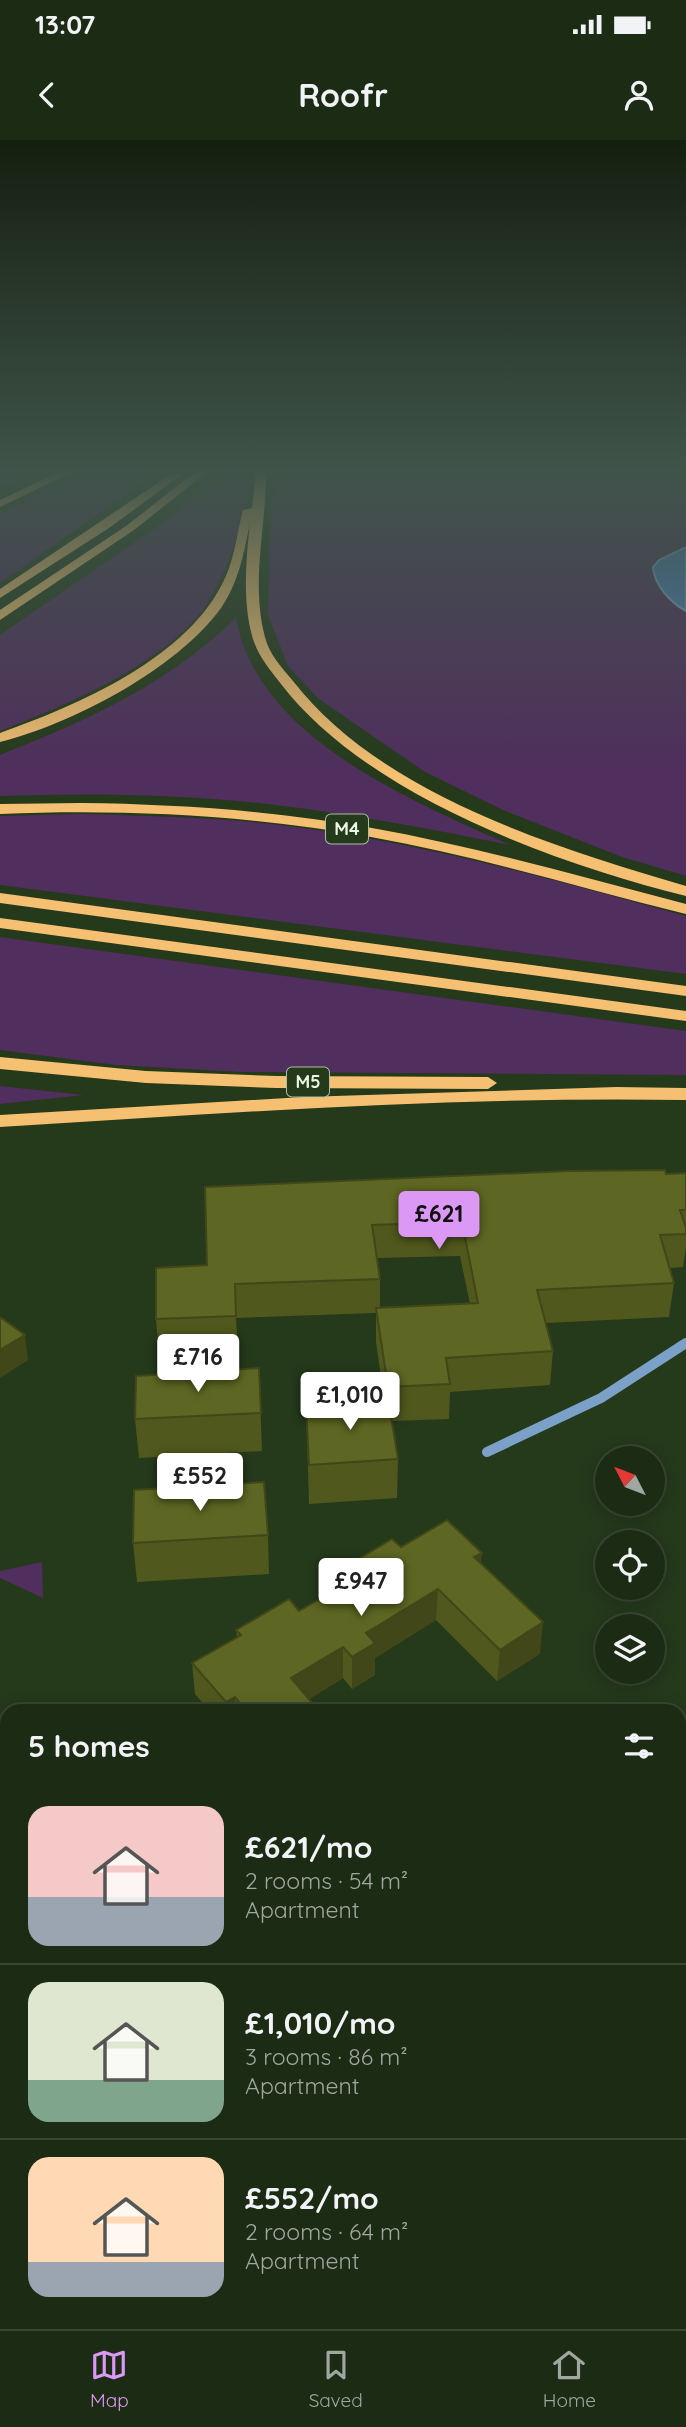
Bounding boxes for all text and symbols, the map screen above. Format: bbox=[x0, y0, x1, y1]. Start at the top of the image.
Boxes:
text: 13:07 bbox=[35, 8, 95, 41]
text: Roofr bbox=[298, 75, 388, 115]
icon: back bbox=[28, 76, 66, 114]
icon: person bbox=[620, 76, 658, 114]
road number: M4 bbox=[326, 814, 368, 844]
road number: M5 bbox=[287, 1068, 329, 1097]
pin: £621 bbox=[398, 1192, 480, 1251]
text: £621 bbox=[414, 1199, 464, 1228]
pin: £716 bbox=[157, 1334, 239, 1394]
text: £716 bbox=[173, 1342, 223, 1371]
pin: £1,010 bbox=[293, 1372, 407, 1432]
text: £1,010 bbox=[317, 1380, 383, 1409]
north arrow bbox=[595, 1446, 665, 1516]
map controls bbox=[595, 1446, 665, 1684]
pin: £552 bbox=[159, 1454, 241, 1513]
text: £552 bbox=[173, 1461, 227, 1490]
button: locate bbox=[595, 1530, 665, 1600]
pin: £947 bbox=[320, 1558, 402, 1618]
text: £947 bbox=[335, 1566, 387, 1595]
button: layers bbox=[595, 1614, 665, 1684]
text: 5 homes bbox=[28, 1727, 150, 1765]
icon: filters bbox=[620, 1727, 658, 1765]
text: £621/mo bbox=[245, 1828, 372, 1866]
icon: home bbox=[84, 1834, 168, 1918]
text: 2 rooms · 54 m² bbox=[245, 1866, 408, 1895]
text: Apartment bbox=[245, 1895, 359, 1924]
text: £1,010/mo bbox=[245, 2004, 396, 2042]
icon: home bbox=[84, 2010, 168, 2094]
text: 3 rooms · 86 m² bbox=[245, 2042, 408, 2071]
text: Apartment bbox=[245, 2071, 359, 2100]
text: £552/mo bbox=[245, 2179, 379, 2217]
icon: home bbox=[84, 2185, 168, 2269]
text: 2 rooms · 64 m² bbox=[245, 2217, 408, 2246]
text: Apartment bbox=[245, 2246, 359, 2275]
tab: Map bbox=[90, 2346, 129, 2412]
tab: Saved bbox=[309, 2346, 363, 2412]
tab: Home bbox=[543, 2346, 596, 2412]

